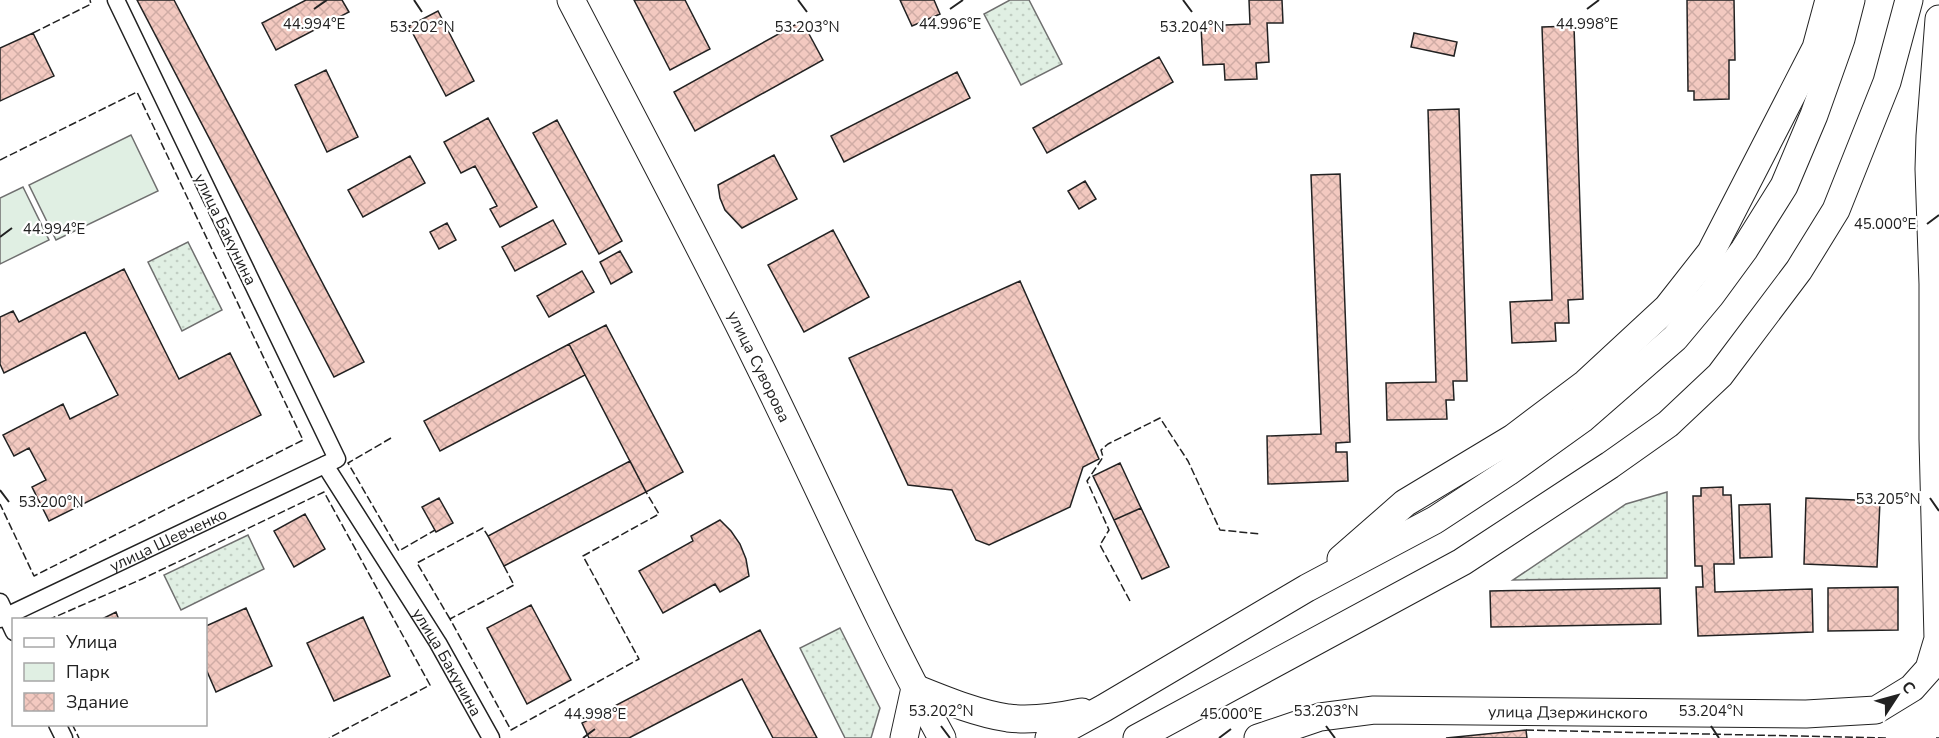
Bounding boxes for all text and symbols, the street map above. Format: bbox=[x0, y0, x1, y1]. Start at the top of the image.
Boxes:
text: 44.994°E bbox=[283, 14, 345, 34]
text: 44.996°E bbox=[919, 14, 981, 34]
text: 44.998°E bbox=[1556, 14, 1618, 34]
text: 53.202°N bbox=[389, 17, 455, 37]
text: 53.203°N bbox=[774, 17, 840, 37]
text: 53.204°N bbox=[1159, 17, 1225, 37]
street label: улица Бакунина bbox=[189, 170, 262, 289]
text: 45.000°E bbox=[1854, 214, 1916, 234]
text: 44.994°E bbox=[23, 219, 85, 239]
street label: улица Суворова bbox=[722, 307, 795, 426]
text: 53.205°N bbox=[1855, 489, 1921, 509]
text: 53.200°N bbox=[18, 492, 84, 512]
street label: улица Шевченко bbox=[106, 503, 231, 577]
street label: улица Бакунина bbox=[407, 604, 487, 720]
legend bbox=[12, 618, 207, 726]
text: Улица bbox=[65, 630, 117, 654]
text: Парк bbox=[66, 660, 110, 684]
north arrow bbox=[1867, 666, 1927, 726]
text: С bbox=[1896, 677, 1920, 699]
text: Здание bbox=[66, 690, 129, 714]
text: 53.202°N bbox=[908, 701, 974, 721]
text: 53.203°N bbox=[1293, 701, 1359, 721]
street label: улица Дзержинского bbox=[1488, 701, 1648, 725]
text: 53.204°N bbox=[1678, 701, 1744, 721]
text: 44.998°E bbox=[564, 704, 626, 724]
text: 45.000°E bbox=[1200, 704, 1262, 724]

